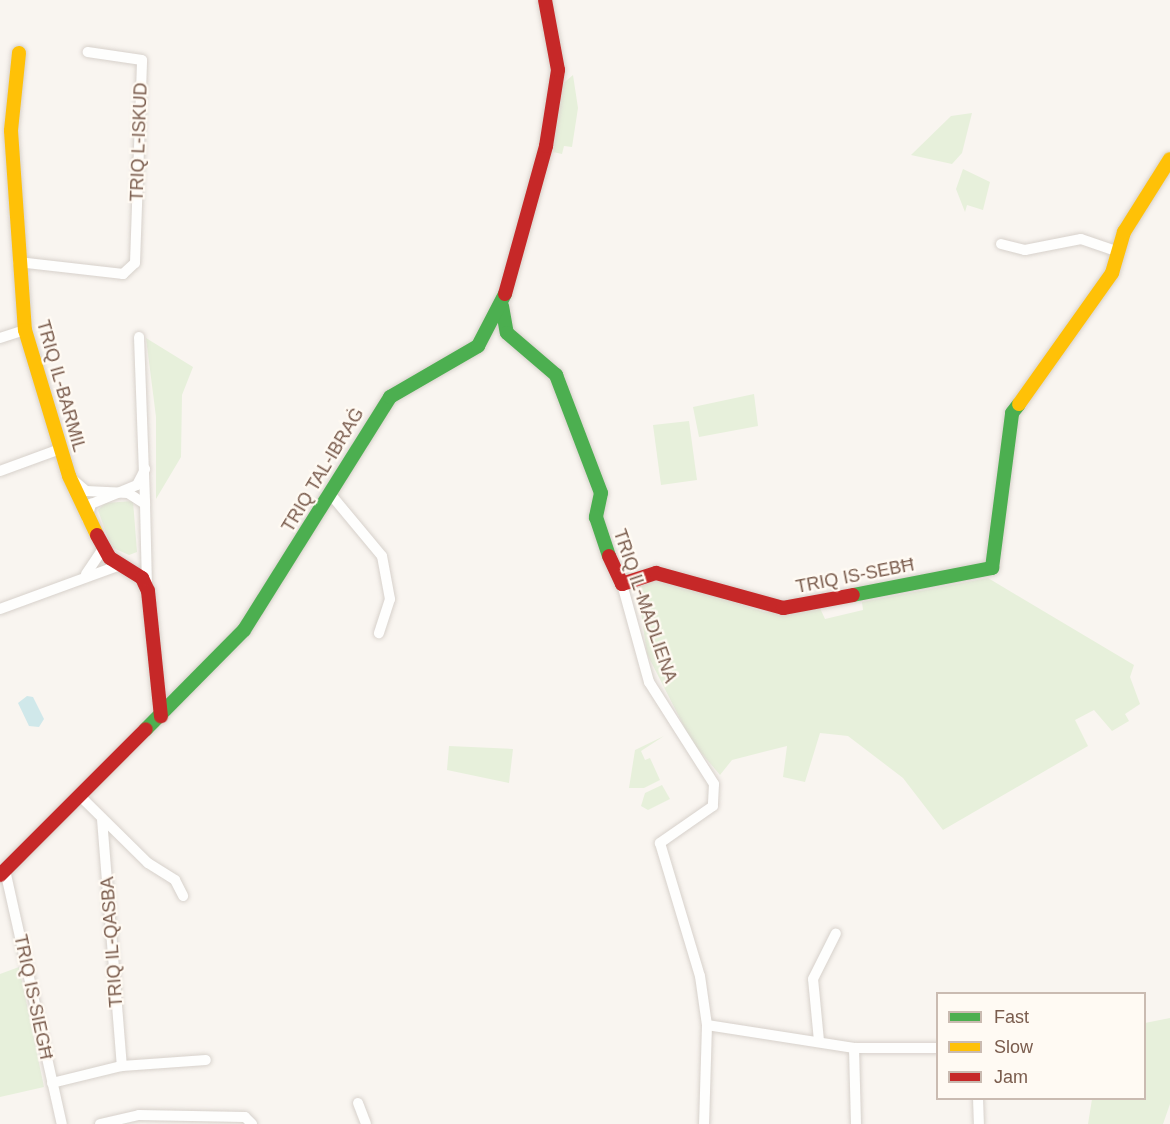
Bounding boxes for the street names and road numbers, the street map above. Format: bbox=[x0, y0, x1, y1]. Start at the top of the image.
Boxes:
street label: TRIQ L-ISKUD bbox=[126, 82, 152, 202]
street label: TRIQ IL-BARMIL bbox=[32, 318, 90, 454]
street label: TRIQ TAL-IBRAĠ bbox=[277, 404, 369, 536]
street label: TRIQ IL-MADLIENA bbox=[609, 526, 681, 686]
street label: TRIQ IS-SEBĦ bbox=[794, 554, 916, 598]
street label: TRIQ IL-QASBA bbox=[97, 876, 127, 1008]
street label: TRIQ IS-SIEGĦ bbox=[9, 933, 57, 1061]

